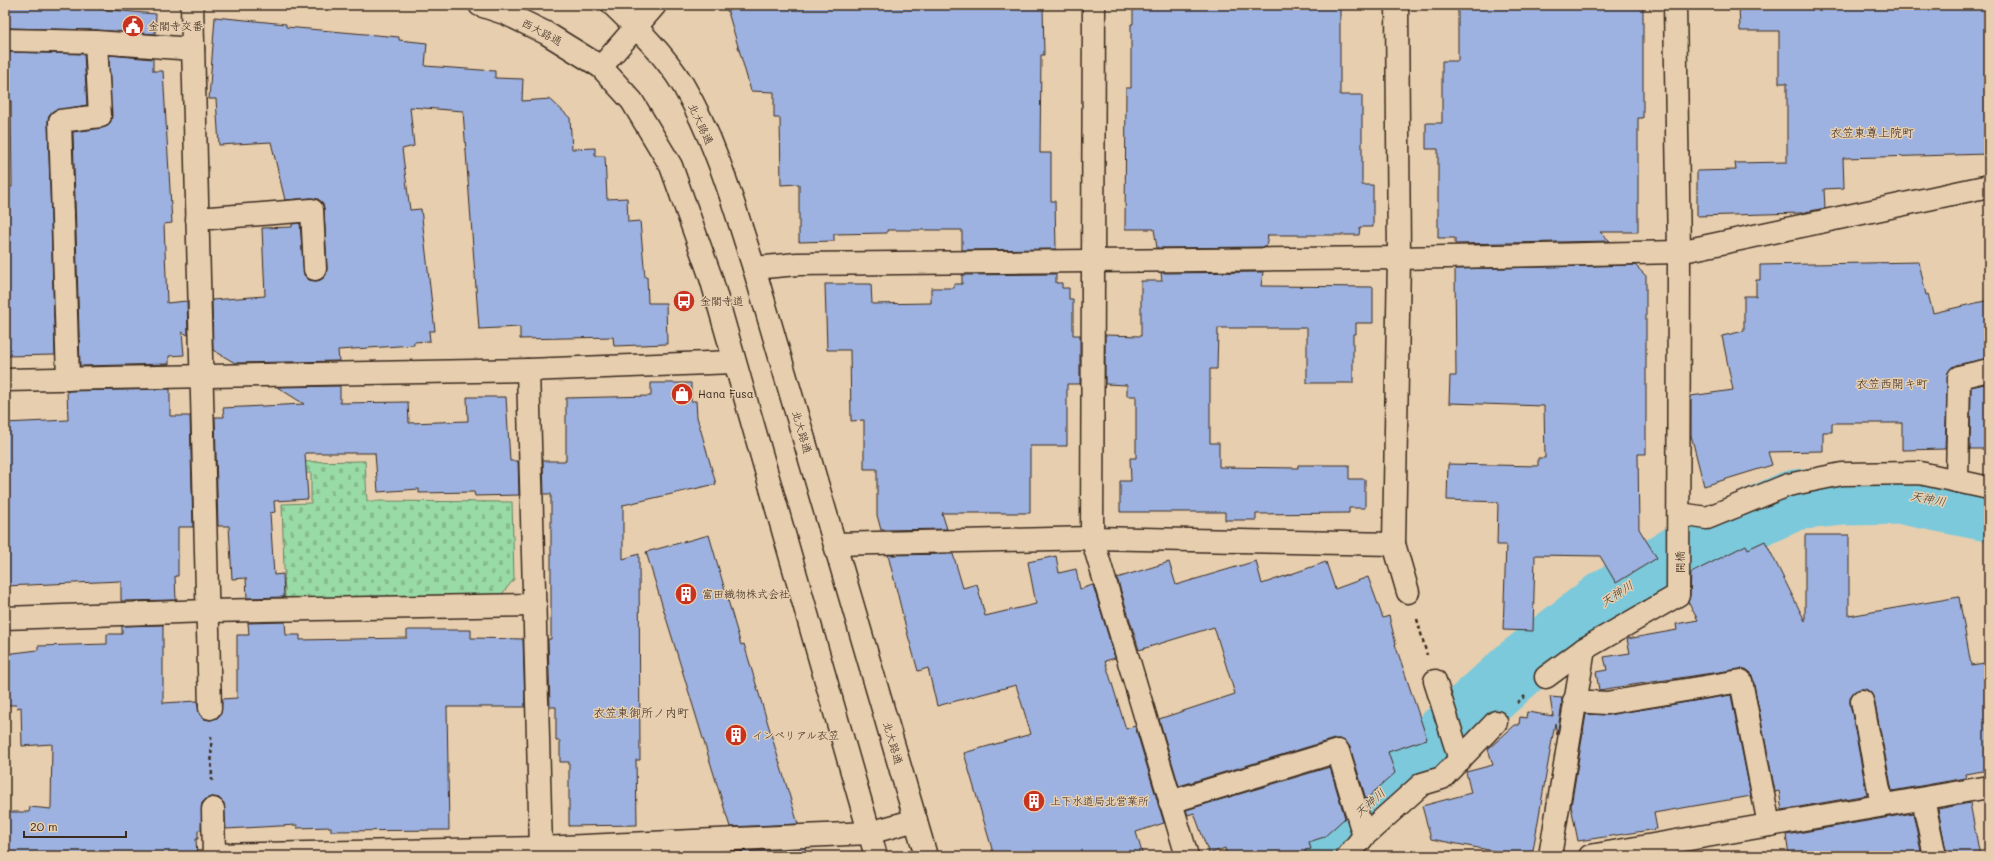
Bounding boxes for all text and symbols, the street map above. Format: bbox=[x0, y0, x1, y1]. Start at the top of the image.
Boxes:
public building icon: 金閣寺交番 bbox=[120, 13, 146, 39]
street label: 西大路通 bbox=[519, 15, 565, 49]
place label: 金閣寺交番 bbox=[148, 18, 203, 33]
street label: 北大路通 bbox=[685, 101, 718, 147]
district label: 衣笠東尊上院町 bbox=[1830, 124, 1914, 140]
bus stop icon: 金閣寺道 bbox=[671, 288, 697, 314]
place label: 金閣寺道 bbox=[700, 293, 744, 308]
district label: 衣笠西開キ町 bbox=[1856, 375, 1928, 391]
shop icon: Hana Fusa bbox=[669, 381, 695, 407]
place label: Hana Fusa bbox=[698, 386, 754, 401]
street label: 北大路通 bbox=[789, 409, 816, 455]
water label: 天神川 bbox=[1909, 487, 1947, 509]
street label: 開橋 bbox=[1672, 551, 1687, 573]
water label: 天神川 bbox=[1597, 577, 1636, 610]
building icon: 富田織物株式会社 bbox=[673, 581, 699, 607]
place label: 富田織物株式会社 bbox=[702, 586, 790, 601]
district label: 衣笠東御所ノ内町 bbox=[593, 704, 689, 720]
street label: 北大路通 bbox=[880, 720, 907, 766]
building icon: インペリアル衣笠 bbox=[723, 722, 749, 748]
place label: インペリアル衣笠 bbox=[752, 727, 839, 742]
water label: 天神川 bbox=[1351, 784, 1388, 820]
building icon: 上下水道局北営業所 bbox=[1021, 788, 1047, 814]
place label: 上下水道局北営業所 bbox=[1050, 793, 1149, 808]
scale bar bbox=[24, 813, 126, 839]
text: 20 m bbox=[30, 818, 58, 834]

